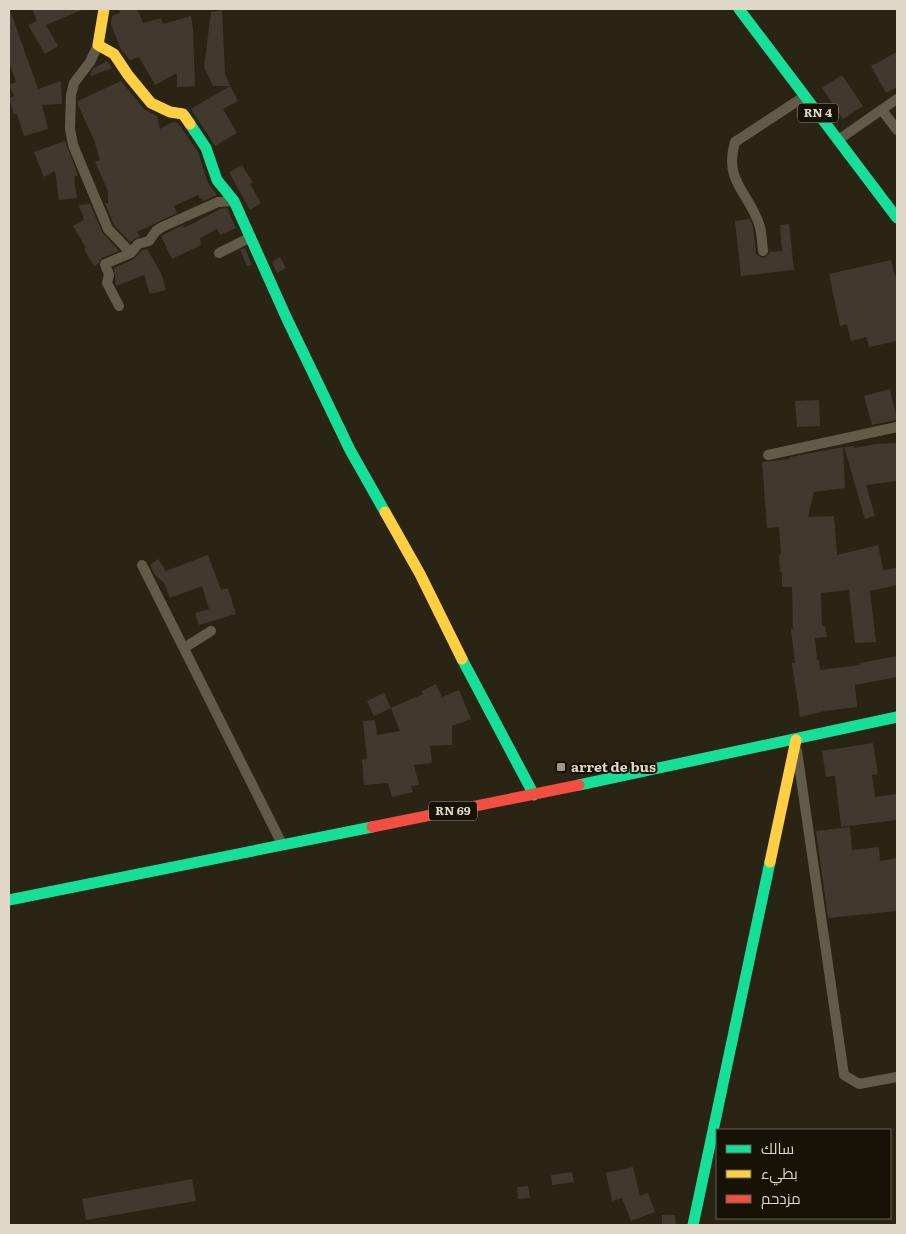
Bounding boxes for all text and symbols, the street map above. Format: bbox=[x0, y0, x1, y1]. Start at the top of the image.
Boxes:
road number: RN 4 bbox=[798, 104, 838, 122]
place label: arret de bus bbox=[571, 756, 656, 776]
marker: arret de bus bbox=[555, 761, 567, 773]
road number: RN 69 bbox=[429, 801, 477, 820]
legend bbox=[716, 1129, 891, 1219]
text: سالك bbox=[761, 1136, 794, 1159]
text: بطيء bbox=[761, 1161, 798, 1186]
text: مزدحم bbox=[761, 1186, 801, 1209]

